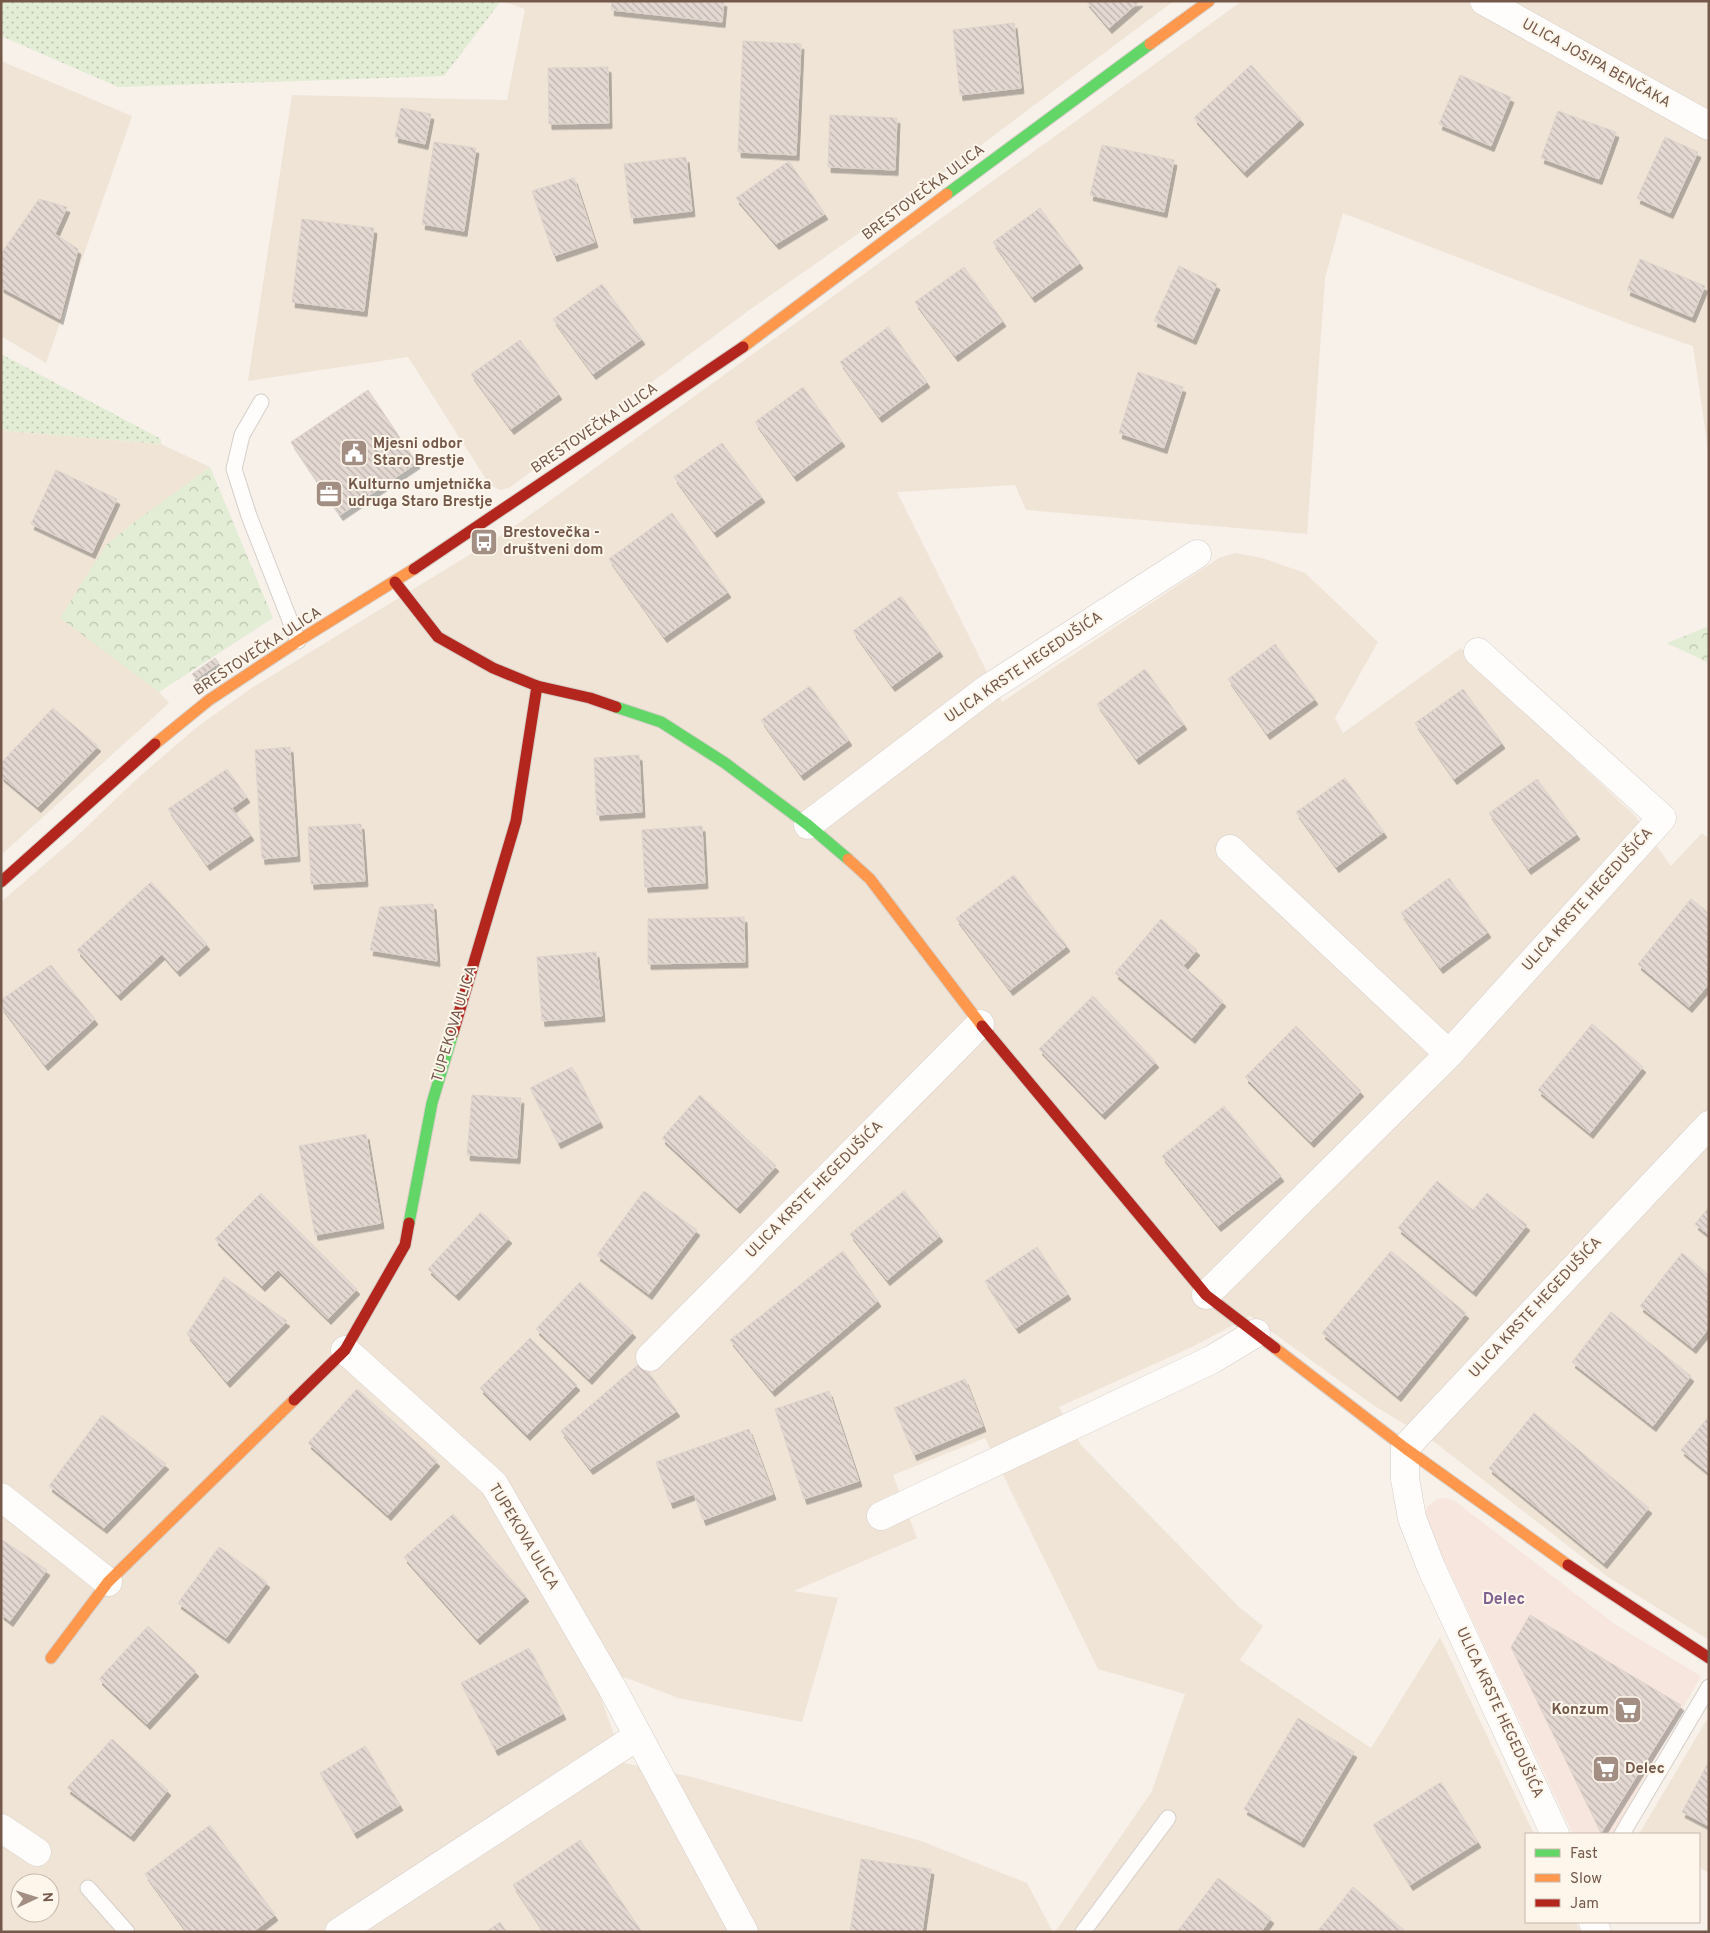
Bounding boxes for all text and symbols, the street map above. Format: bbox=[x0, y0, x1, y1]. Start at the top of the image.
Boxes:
street label: ULICA JOSIPA BENČAKA bbox=[1518, 13, 1675, 113]
street label: BRESTOVEČKA ULICA bbox=[858, 139, 989, 245]
street label: BRESTOVEČKA ULICA bbox=[527, 378, 662, 478]
place label: Mjesni odbor Staro Brestje bbox=[373, 435, 465, 471]
public building icon: Mjesni odbor Staro Brestje bbox=[339, 438, 369, 468]
place label: Kulturno umjetnička udruga Staro Brestje bbox=[348, 476, 493, 512]
office icon: Kulturno umjetnička udruga Staro Brestje bbox=[314, 479, 344, 509]
place label: Brestovečka - društveni dom bbox=[503, 524, 603, 560]
bus stop icon: Brestovečka - društveni dom bbox=[469, 527, 499, 557]
street label: BRESTOVEČKA ULICA bbox=[189, 602, 325, 700]
street label: ULICA KRSTE HEGEDUŠIĆA bbox=[940, 606, 1107, 728]
street label: ULICA KRSTE HEGEDUŠIĆA bbox=[1517, 823, 1657, 976]
street label: TUPEKOVA ULICA bbox=[428, 963, 482, 1085]
street label: ULICA KRSTE HEGEDUŠIĆA bbox=[741, 1116, 888, 1263]
street label: ULICA KRSTE HEGEDUŠIĆA bbox=[1464, 1232, 1607, 1383]
street label: TUPEKOVA ULICA bbox=[484, 1480, 562, 1594]
district label: Delec bbox=[1483, 1590, 1525, 1610]
street label: ULICA KRSTE HEGEDUŠIĆA bbox=[1451, 1624, 1549, 1802]
supermarket icon: Konzum bbox=[1613, 1695, 1643, 1725]
place label: Konzum bbox=[1552, 1701, 1609, 1720]
supermarket icon: Delec bbox=[1591, 1754, 1621, 1784]
place label: Delec bbox=[1625, 1760, 1665, 1779]
legend bbox=[1525, 1833, 1700, 1923]
text: Fast bbox=[1570, 1845, 1598, 1864]
text: Slow bbox=[1570, 1870, 1602, 1889]
north arrow bbox=[10, 1873, 60, 1923]
text: N bbox=[38, 1892, 55, 1903]
text: Jam bbox=[1570, 1895, 1599, 1914]

